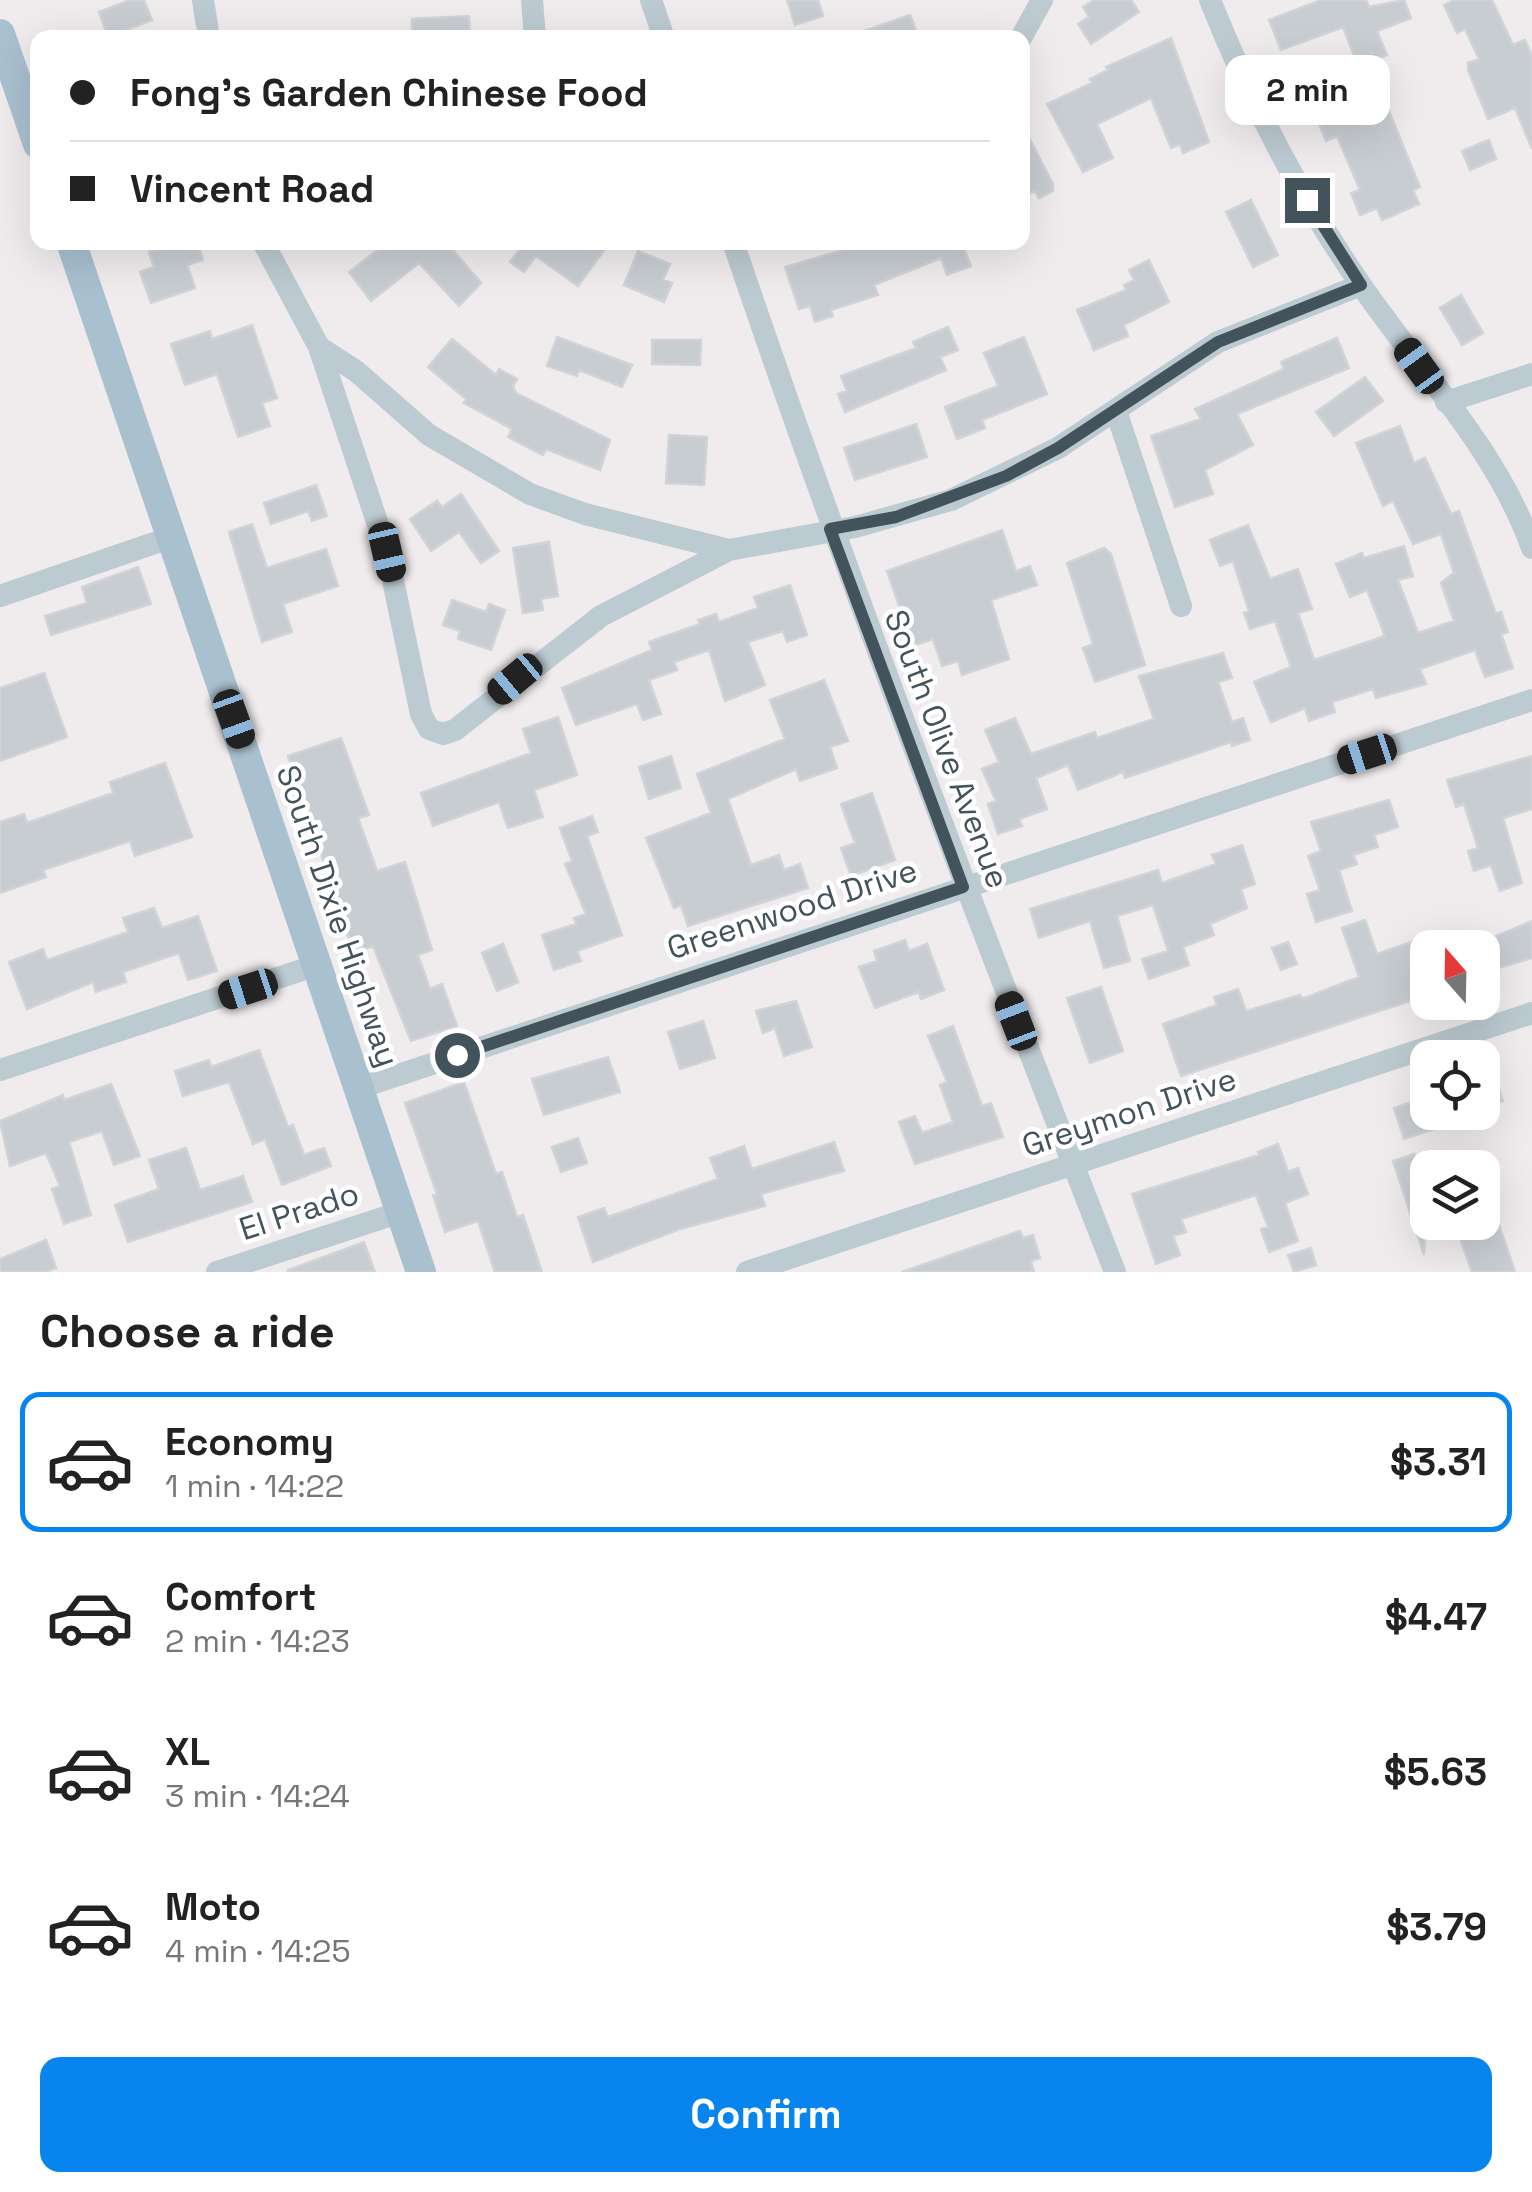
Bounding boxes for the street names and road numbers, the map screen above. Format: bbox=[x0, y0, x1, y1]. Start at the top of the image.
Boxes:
street label: South Olive Avenue bbox=[875, 604, 1019, 894]
street label: South Dixie Highway bbox=[268, 760, 408, 1072]
street label: Greenwood Drive bbox=[662, 850, 922, 968]
street label: Greymon Drive bbox=[1017, 1059, 1241, 1165]
street label: El Prado bbox=[234, 1173, 364, 1249]

